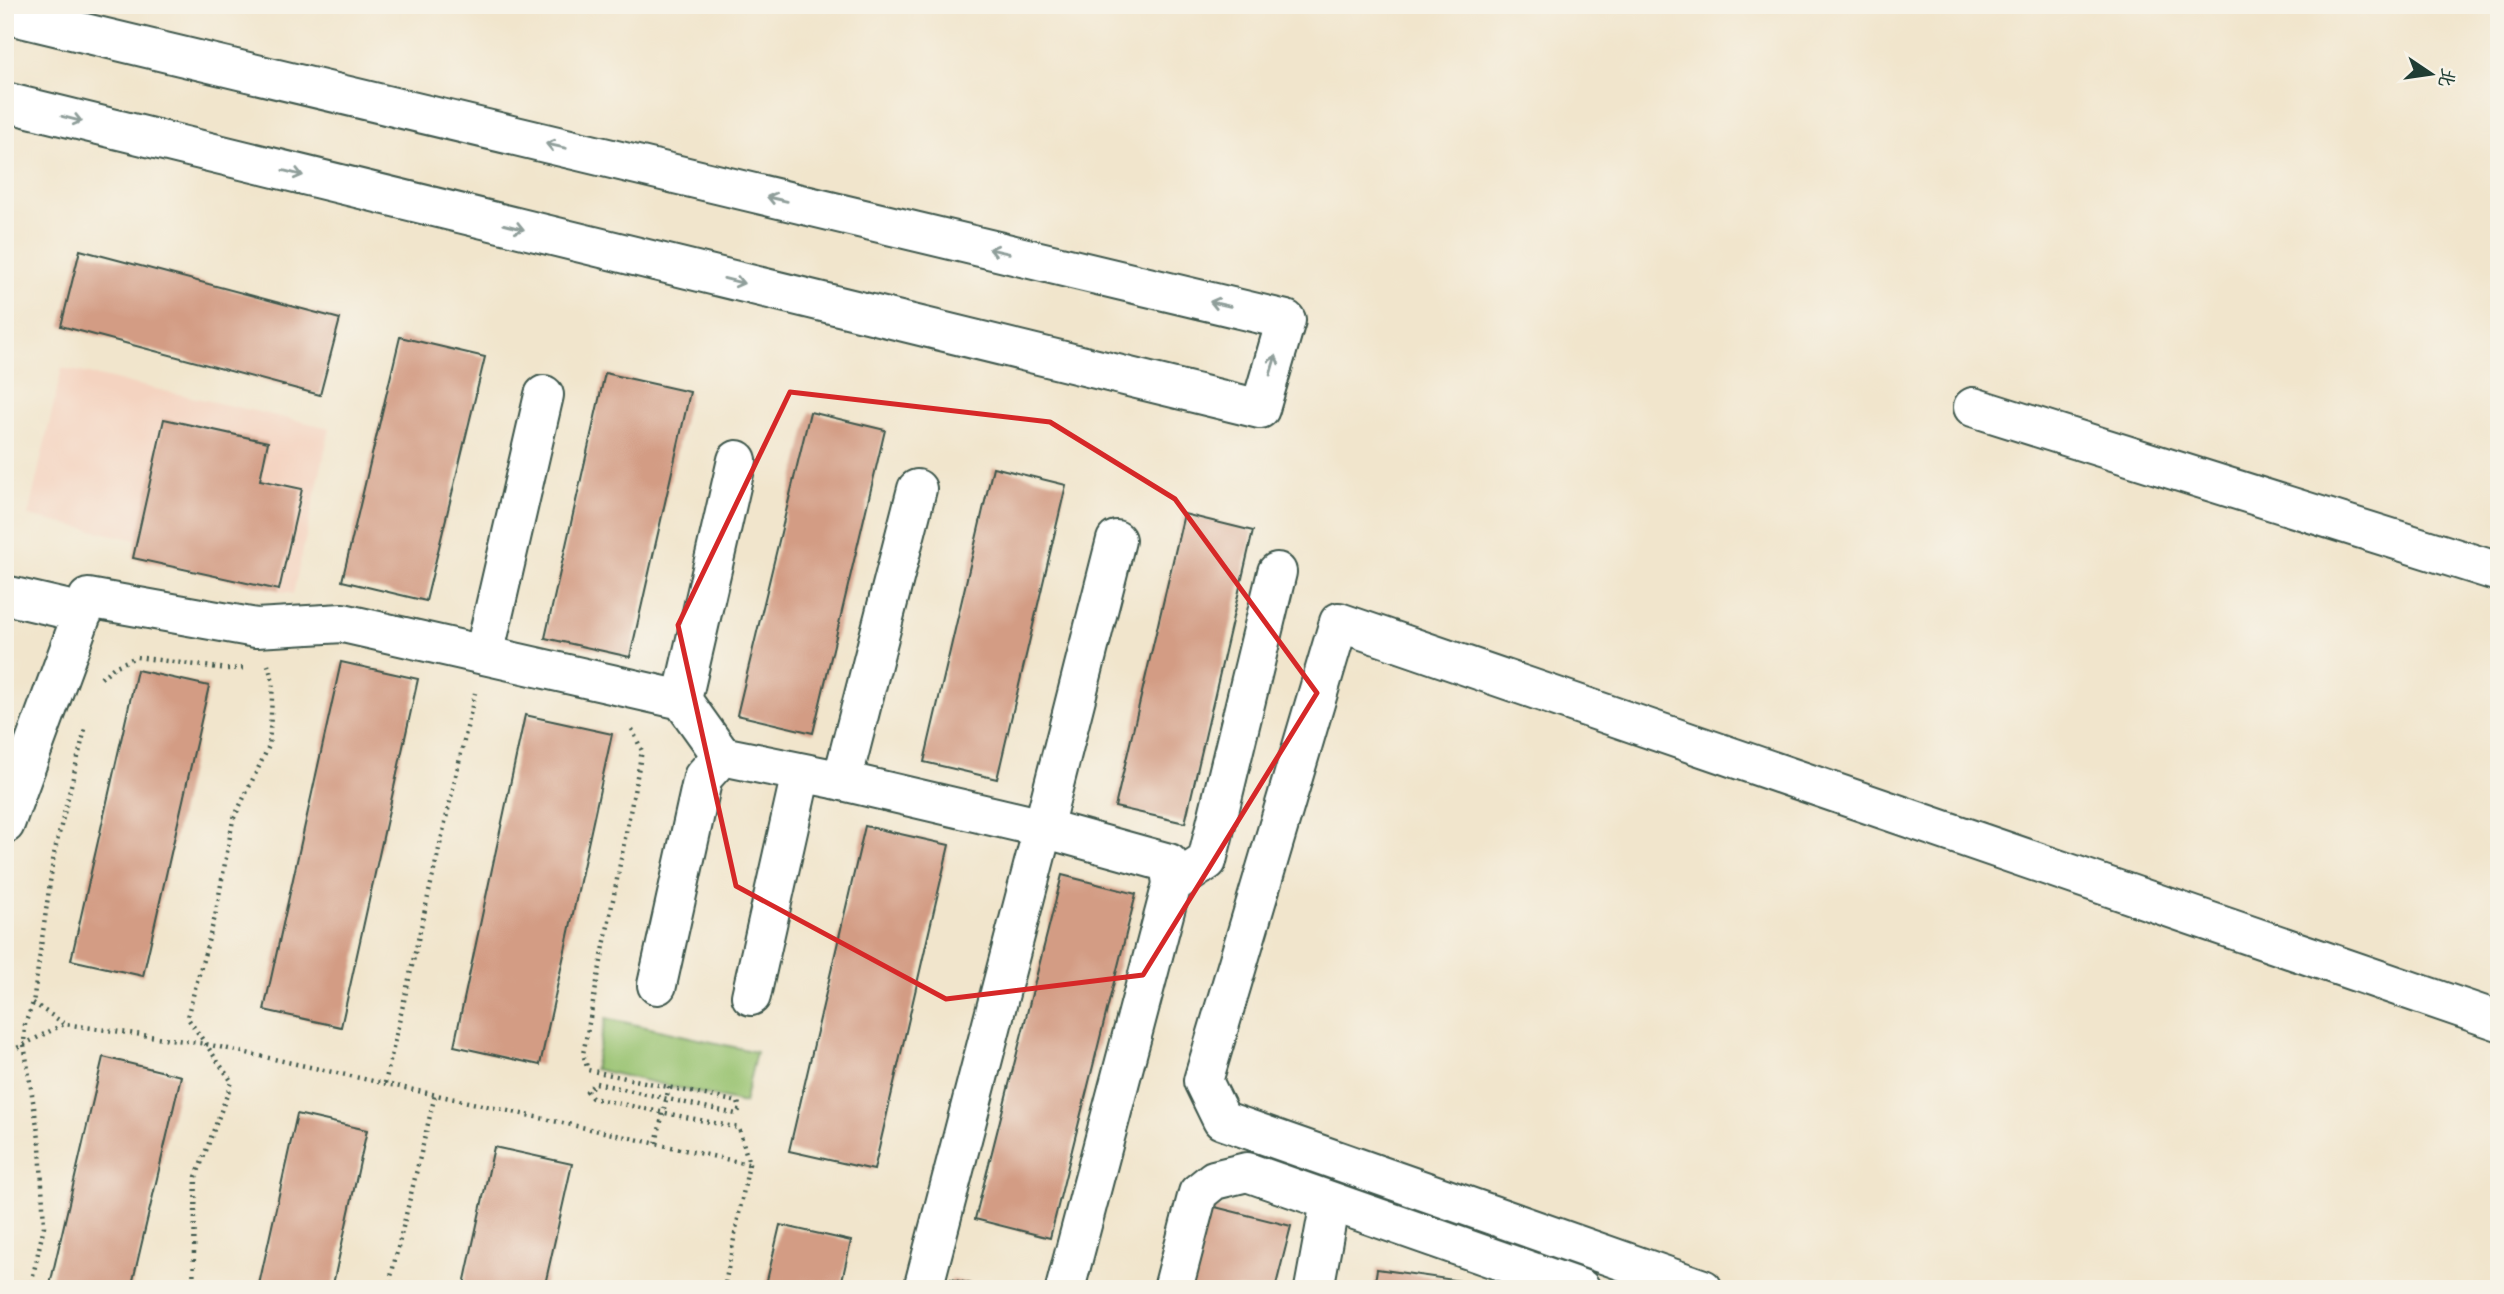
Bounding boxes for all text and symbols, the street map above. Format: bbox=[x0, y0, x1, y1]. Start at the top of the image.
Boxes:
north arrow bbox=[2396, 38, 2466, 108]
text: 北 bbox=[2434, 66, 2460, 90]
one-way arrow bbox=[60, 113, 82, 126]
one-way arrow bbox=[545, 139, 568, 152]
one-way arrow bbox=[281, 167, 303, 180]
one-way arrow bbox=[766, 191, 789, 205]
one-way arrow bbox=[502, 221, 524, 234]
one-way arrow bbox=[988, 244, 1011, 258]
one-way arrow bbox=[723, 275, 745, 288]
one-way arrow bbox=[1209, 297, 1232, 310]
one-way arrow bbox=[1268, 354, 1281, 376]

